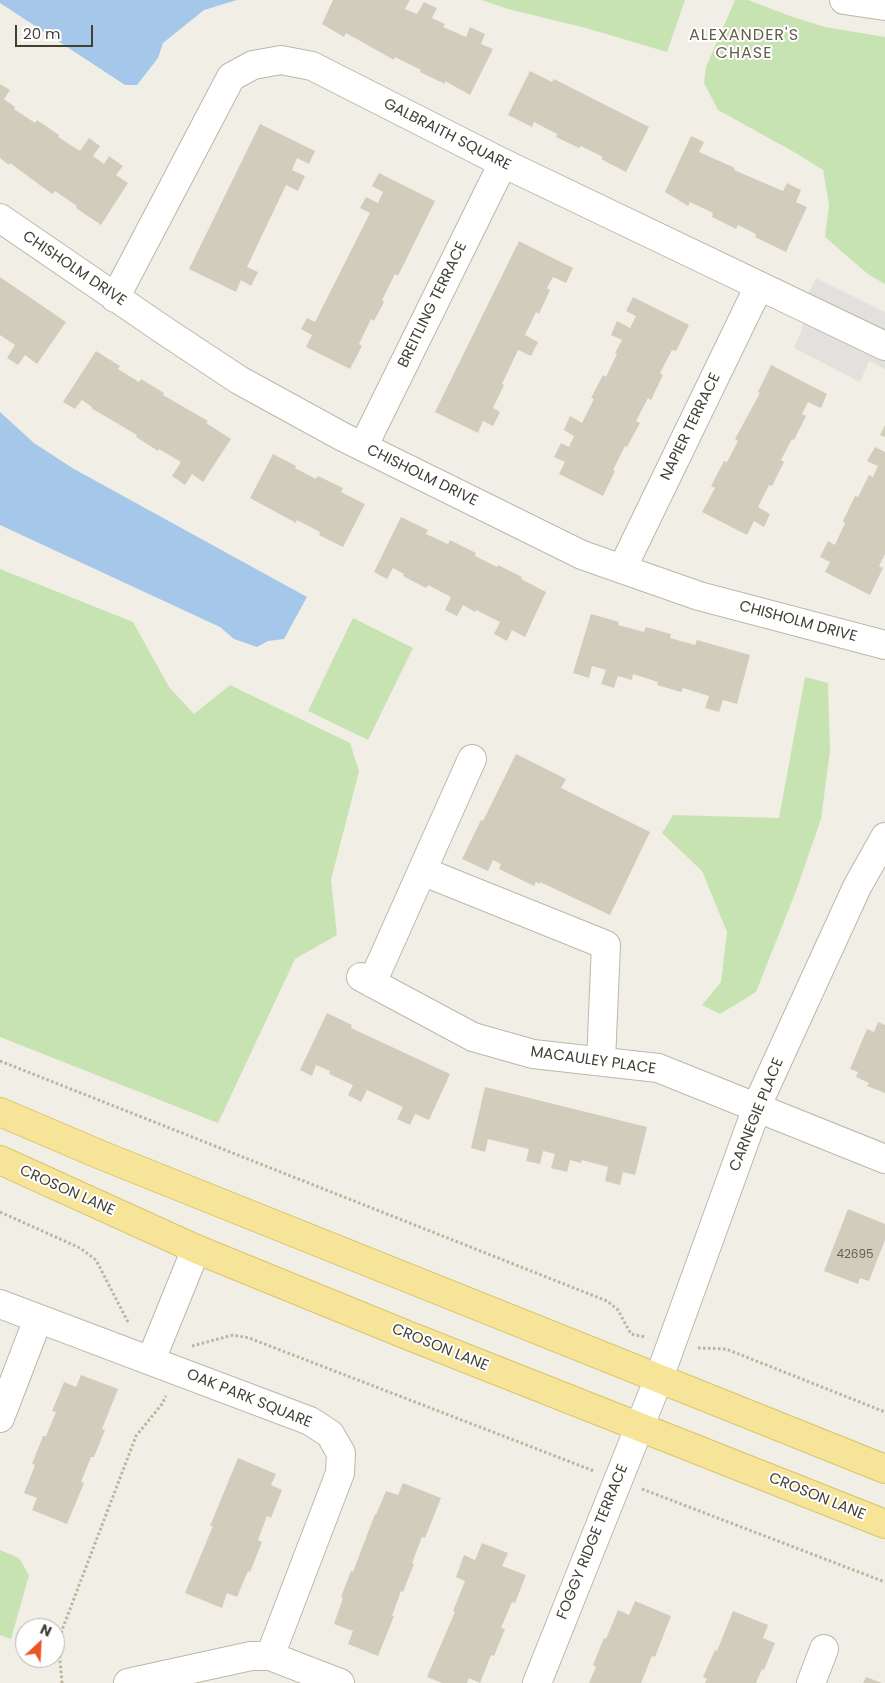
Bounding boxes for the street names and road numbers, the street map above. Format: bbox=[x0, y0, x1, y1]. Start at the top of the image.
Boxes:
street label: GALBRAITH SQUARE bbox=[380, 95, 514, 175]
street label: CHISHOLM DRIVE bbox=[19, 228, 129, 310]
street label: BREITLING TERRACE bbox=[395, 239, 471, 371]
street label: NAPIER TERRACE bbox=[657, 370, 725, 484]
street label: CHISHOLM DRIVE bbox=[364, 441, 480, 511]
street label: CHISHOLM DRIVE bbox=[737, 598, 859, 646]
street label: MACAULEY PLACE bbox=[529, 1043, 657, 1079]
street label: CARNEGIE PLACE bbox=[726, 1056, 788, 1174]
street label: CROSON LANE bbox=[17, 1162, 117, 1220]
street label: CROSON LANE bbox=[389, 1320, 491, 1376]
street label: OAK PARK SQUARE bbox=[184, 1366, 314, 1432]
street label: FOGGY RIDGE TERRACE bbox=[554, 1462, 632, 1622]
street label: CROSON LANE bbox=[766, 1469, 868, 1525]

